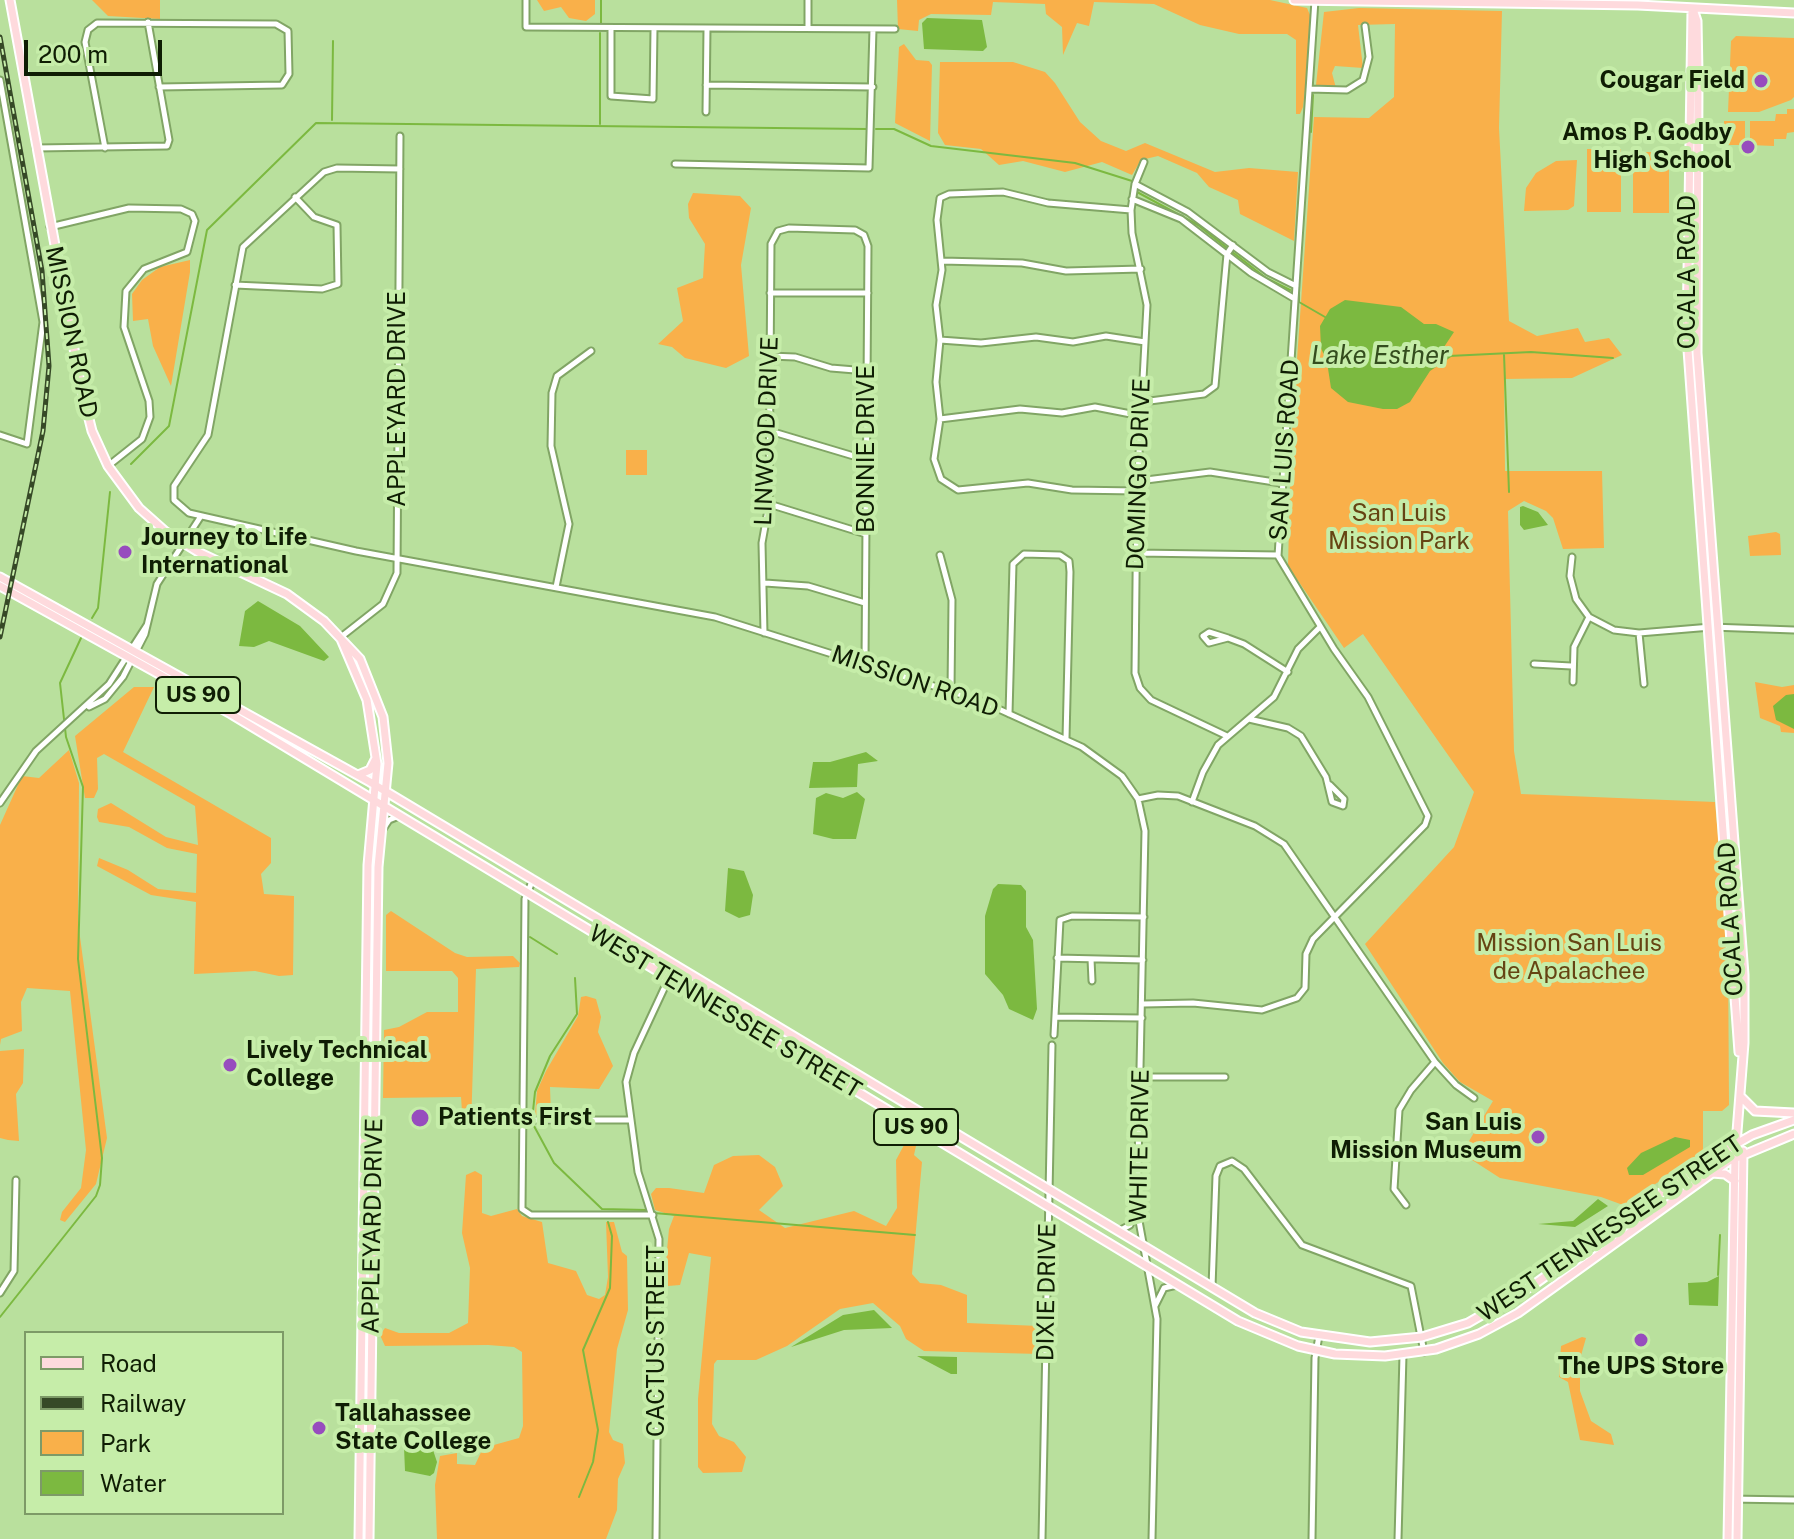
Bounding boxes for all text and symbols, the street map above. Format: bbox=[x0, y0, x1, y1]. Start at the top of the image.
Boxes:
scale bar bbox=[28, 24, 166, 74]
text: 200 m bbox=[38, 40, 108, 68]
place label: Cougar Field bbox=[1599, 67, 1745, 95]
marker: Cougar Field bbox=[1752, 72, 1770, 90]
place label: Amos P. Godby High School bbox=[1562, 119, 1732, 175]
marker: Amos P. Godby High School bbox=[1739, 138, 1757, 156]
street label: OCALA ROAD bbox=[1674, 195, 1702, 349]
street label: MISSION ROAD bbox=[39, 243, 103, 421]
street label: APPLEYARD DRIVE bbox=[384, 291, 412, 507]
street label: LINWOOD DRIVE bbox=[749, 336, 785, 526]
water label: Lake Esther bbox=[1311, 340, 1449, 372]
street label: SAN LUIS ROAD bbox=[1264, 358, 1306, 542]
street label: BONNIE DRIVE bbox=[853, 365, 881, 533]
street label: DOMINGO DRIVE bbox=[1121, 377, 1157, 571]
park label: San Luis Mission Park bbox=[1328, 500, 1470, 556]
place label: Journey to Life International bbox=[141, 524, 308, 580]
marker: Journey to Life International bbox=[116, 543, 134, 561]
street label: MISSION ROAD bbox=[828, 640, 1002, 724]
road number: US 90 bbox=[156, 677, 240, 713]
street label: OCALA ROAD bbox=[1713, 841, 1749, 997]
street label: WEST TENNESSEE STREET bbox=[583, 919, 867, 1105]
park label: Mission San Luis de Apalachee bbox=[1476, 930, 1662, 986]
place label: Lively Technical College bbox=[246, 1037, 428, 1093]
marker: Lively Technical College bbox=[221, 1056, 239, 1074]
street label: WHITE DRIVE bbox=[1124, 1069, 1156, 1223]
place label: Patients First bbox=[438, 1104, 592, 1132]
marker: Patients First bbox=[409, 1107, 431, 1129]
road number: US 90 bbox=[874, 1109, 958, 1145]
place label: San Luis Mission Museum bbox=[1330, 1109, 1522, 1165]
street label: APPLEYARD DRIVE bbox=[357, 1118, 389, 1334]
marker: San Luis Mission Museum bbox=[1529, 1128, 1547, 1146]
street label: WEST TENNESSEE STREET bbox=[1472, 1130, 1748, 1328]
street label: DIXIE DRIVE bbox=[1031, 1223, 1063, 1361]
street label: CACTUS STREET bbox=[643, 1245, 671, 1437]
legend bbox=[24, 1331, 284, 1515]
marker: The UPS Store bbox=[1632, 1331, 1650, 1349]
text: Road bbox=[100, 1349, 157, 1377]
place label: The UPS Store bbox=[1558, 1353, 1724, 1381]
text: Railway bbox=[100, 1389, 186, 1417]
place label: Tallahassee State College bbox=[335, 1400, 491, 1456]
marker: Tallahassee State College bbox=[310, 1419, 328, 1437]
text: Park bbox=[100, 1429, 151, 1457]
text: Water bbox=[100, 1469, 167, 1497]

